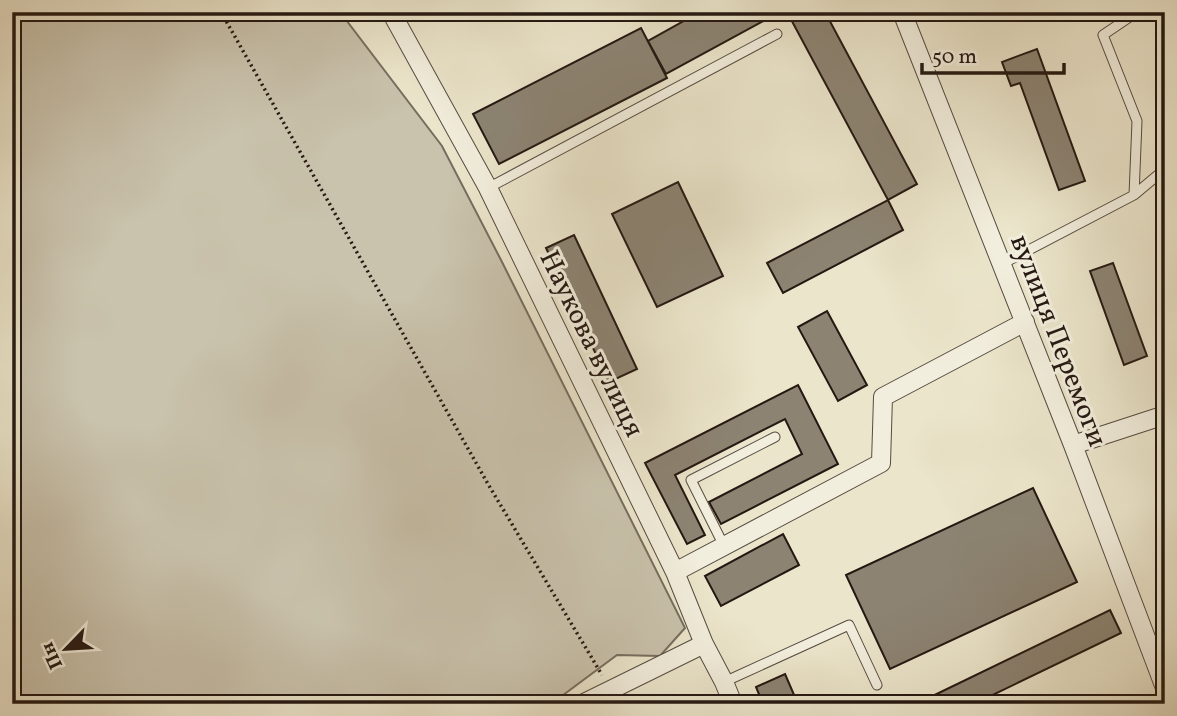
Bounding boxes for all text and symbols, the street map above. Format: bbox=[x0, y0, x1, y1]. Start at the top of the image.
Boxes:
scale bar bbox=[922, 32, 1063, 76]
text: 50 m bbox=[932, 43, 977, 72]
street label: вулиця Перемоги bbox=[999, 229, 1116, 452]
street label: Наукова вулиця bbox=[529, 244, 653, 444]
north arrow bbox=[32, 614, 102, 684]
text: Пн bbox=[35, 638, 70, 673]

